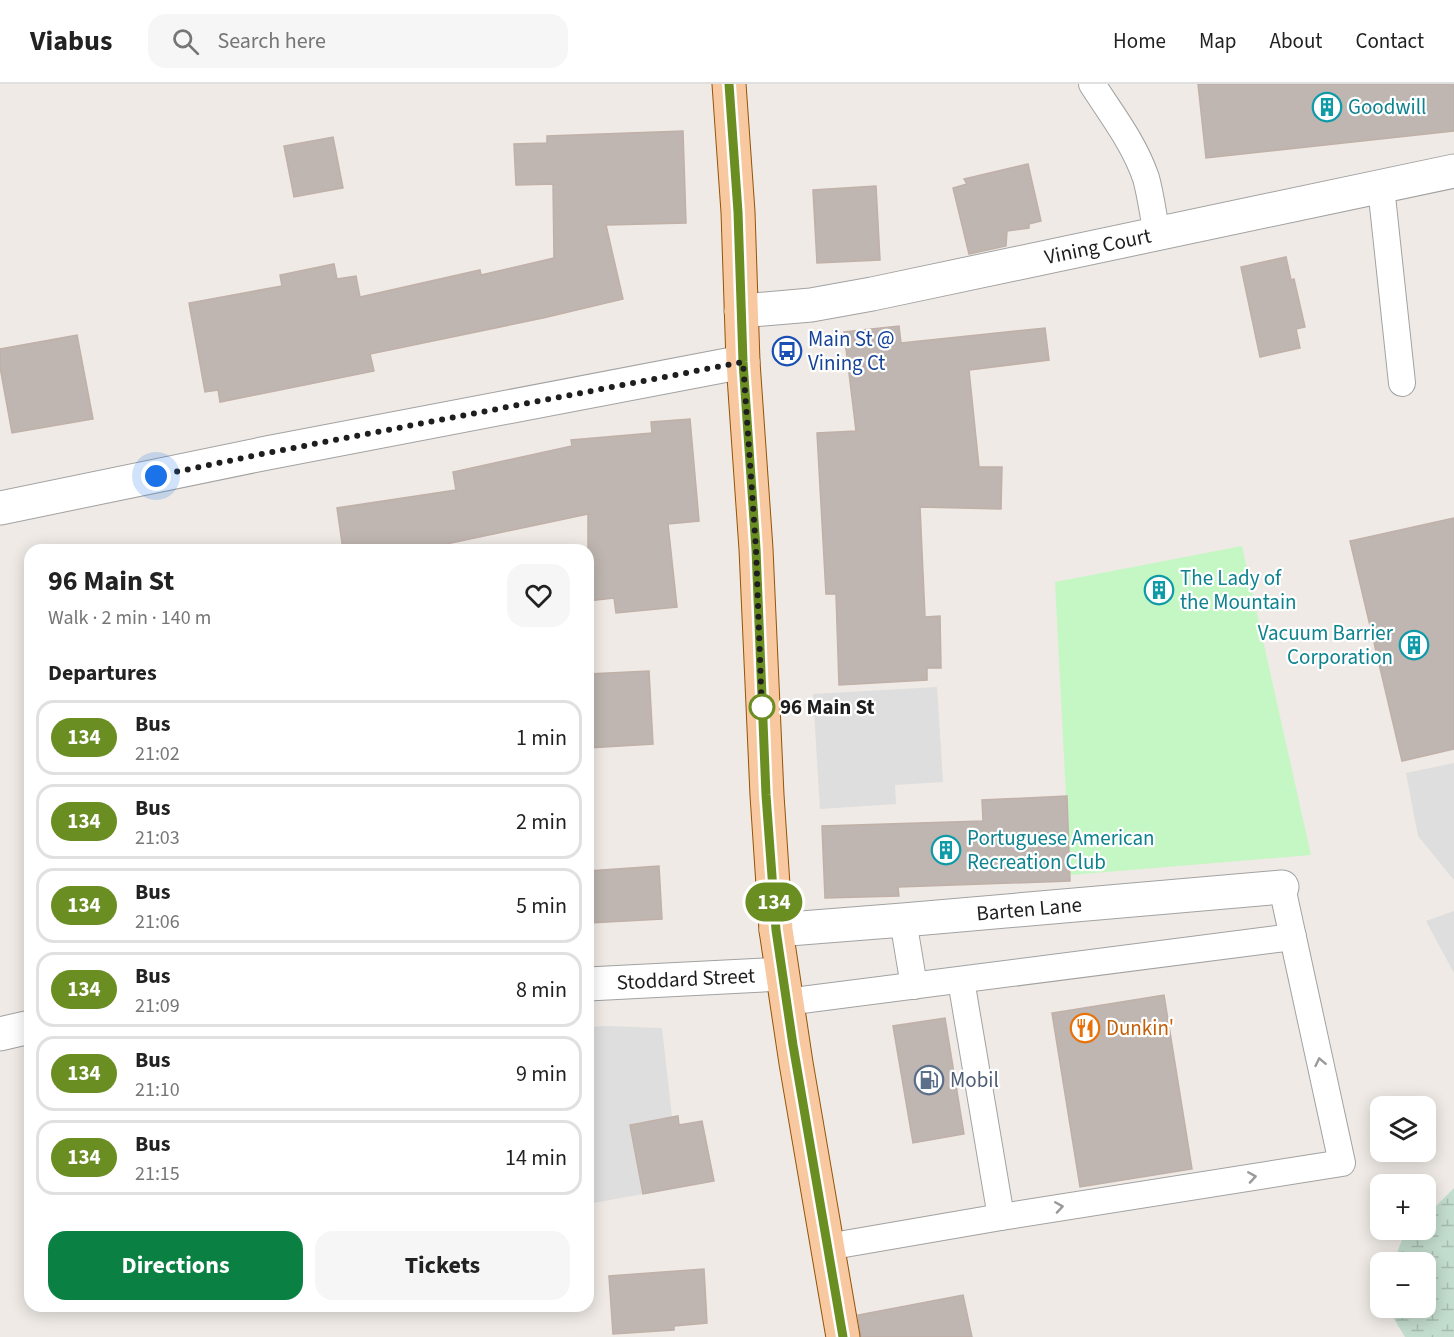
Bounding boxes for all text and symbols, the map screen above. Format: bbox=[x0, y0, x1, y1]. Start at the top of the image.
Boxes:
search box bbox=[148, 14, 568, 68]
text: Viabus bbox=[30, 21, 112, 61]
icon: search bbox=[169, 25, 202, 58]
text: Search here bbox=[217, 25, 326, 57]
text: Home bbox=[1113, 26, 1166, 56]
text: Map bbox=[1199, 26, 1237, 56]
text: About bbox=[1270, 26, 1322, 56]
text: Contact bbox=[1355, 26, 1424, 56]
building icon: Goodwill bbox=[1311, 91, 1343, 123]
place label: Goodwill bbox=[1348, 92, 1426, 122]
street label: Vining Court bbox=[1042, 220, 1154, 272]
place label: Main St @ Vining Ct bbox=[808, 324, 895, 378]
bus stop icon: Main St @ Vining Ct bbox=[771, 335, 803, 367]
your location bbox=[141, 461, 171, 491]
text: 96 Main St bbox=[48, 561, 174, 601]
place label: The Lady of the Mountain bbox=[1180, 563, 1297, 617]
button: heart bbox=[507, 564, 570, 627]
building icon: The Lady of the Mountain bbox=[1143, 574, 1175, 606]
text: Walk · 2 min · 140 m bbox=[48, 604, 211, 632]
place label: Vacuum Barrier Corporation bbox=[1258, 618, 1394, 672]
building icon: Vacuum Barrier Corporation bbox=[1398, 629, 1430, 661]
text: Departures bbox=[48, 657, 157, 689]
place label: 96 Main St bbox=[780, 692, 875, 722]
marker: 96 Main St bbox=[749, 694, 775, 720]
text: Bus bbox=[135, 708, 171, 740]
text: 134 bbox=[67, 722, 101, 752]
text: 1 min bbox=[516, 722, 567, 754]
text: 21:02 bbox=[135, 740, 180, 768]
text: Bus bbox=[135, 792, 171, 824]
text: 134 bbox=[67, 806, 101, 836]
text: 2 min bbox=[516, 806, 567, 838]
place label: Portuguese American Recreation Club bbox=[967, 823, 1155, 877]
text: 21:03 bbox=[135, 824, 180, 852]
building icon: Portuguese American Recreation Club bbox=[930, 834, 962, 866]
text: Bus bbox=[135, 876, 171, 908]
line badge: 134 bbox=[740, 882, 808, 922]
text: 134 bbox=[757, 887, 791, 917]
street label: Barten Lane bbox=[975, 889, 1083, 929]
text: 134 bbox=[67, 890, 101, 920]
text: 5 min bbox=[516, 890, 567, 922]
text: 21:06 bbox=[135, 908, 180, 936]
text: Bus bbox=[135, 960, 171, 992]
street label: Stoddard Street bbox=[616, 960, 756, 997]
text: 134 bbox=[67, 974, 101, 1004]
text: 8 min bbox=[516, 974, 567, 1006]
text: 21:09 bbox=[135, 992, 180, 1020]
restaurant icon: Dunkin' bbox=[1069, 1012, 1101, 1044]
place label: Dunkin' bbox=[1106, 1013, 1174, 1043]
text: Bus bbox=[135, 1044, 171, 1076]
one-way arrow bbox=[1315, 1057, 1328, 1067]
text: 134 bbox=[67, 1058, 101, 1088]
text: 9 min bbox=[516, 1058, 567, 1090]
fuel station icon: Mobil bbox=[913, 1064, 945, 1096]
place label: Mobil bbox=[950, 1065, 999, 1095]
text: 21:10 bbox=[135, 1076, 180, 1104]
map controls bbox=[1370, 1096, 1436, 1318]
button: layers bbox=[1370, 1096, 1436, 1162]
text: Bus bbox=[135, 1128, 171, 1160]
text: 134 bbox=[67, 1142, 101, 1172]
text: 14 min bbox=[505, 1142, 567, 1174]
text: 21:15 bbox=[135, 1160, 180, 1188]
one-way arrow bbox=[1246, 1171, 1256, 1184]
button: + bbox=[1370, 1174, 1436, 1240]
one-way arrow bbox=[1054, 1202, 1064, 1214]
button: Directions bbox=[48, 1231, 303, 1300]
button: Tickets bbox=[315, 1231, 570, 1300]
button: − bbox=[1370, 1252, 1436, 1318]

